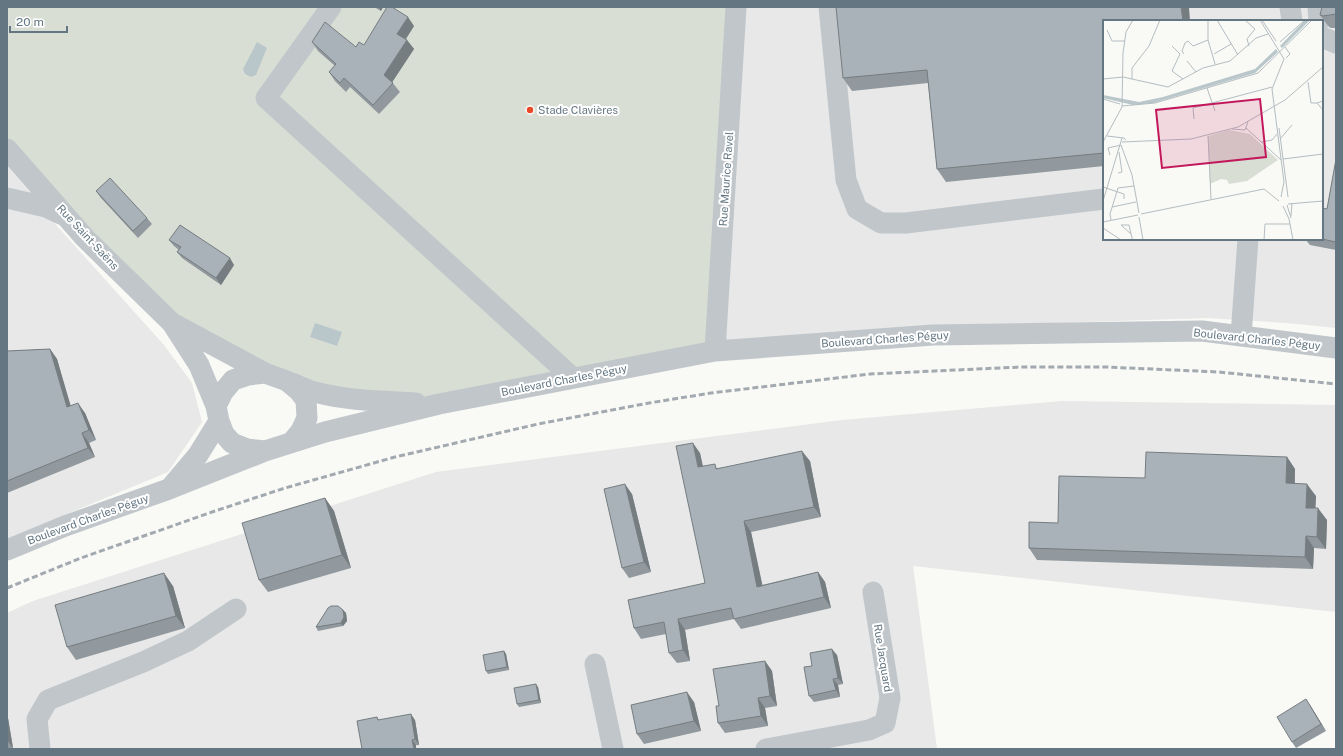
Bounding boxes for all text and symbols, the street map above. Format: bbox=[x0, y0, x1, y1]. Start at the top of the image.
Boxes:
scale bar bbox=[10, 8, 67, 34]
text: 20 m bbox=[16, 15, 44, 29]
inset map bbox=[1103, 20, 1323, 240]
place label: Stade Clavières bbox=[538, 104, 619, 116]
marker: Stade Clavières bbox=[525, 105, 535, 115]
street label: Rue Maurice Ravel bbox=[717, 131, 735, 227]
street label: Rue Saint-Saëns bbox=[55, 202, 121, 272]
street label: Boulevard Charles Péguy bbox=[1193, 326, 1321, 352]
street label: Boulevard Charles Péguy bbox=[821, 329, 949, 349]
street label: Boulevard Charles Péguy bbox=[500, 362, 628, 398]
street label: Boulevard Charles Péguy bbox=[26, 491, 150, 547]
street label: Rue Jacquard bbox=[872, 623, 894, 693]

